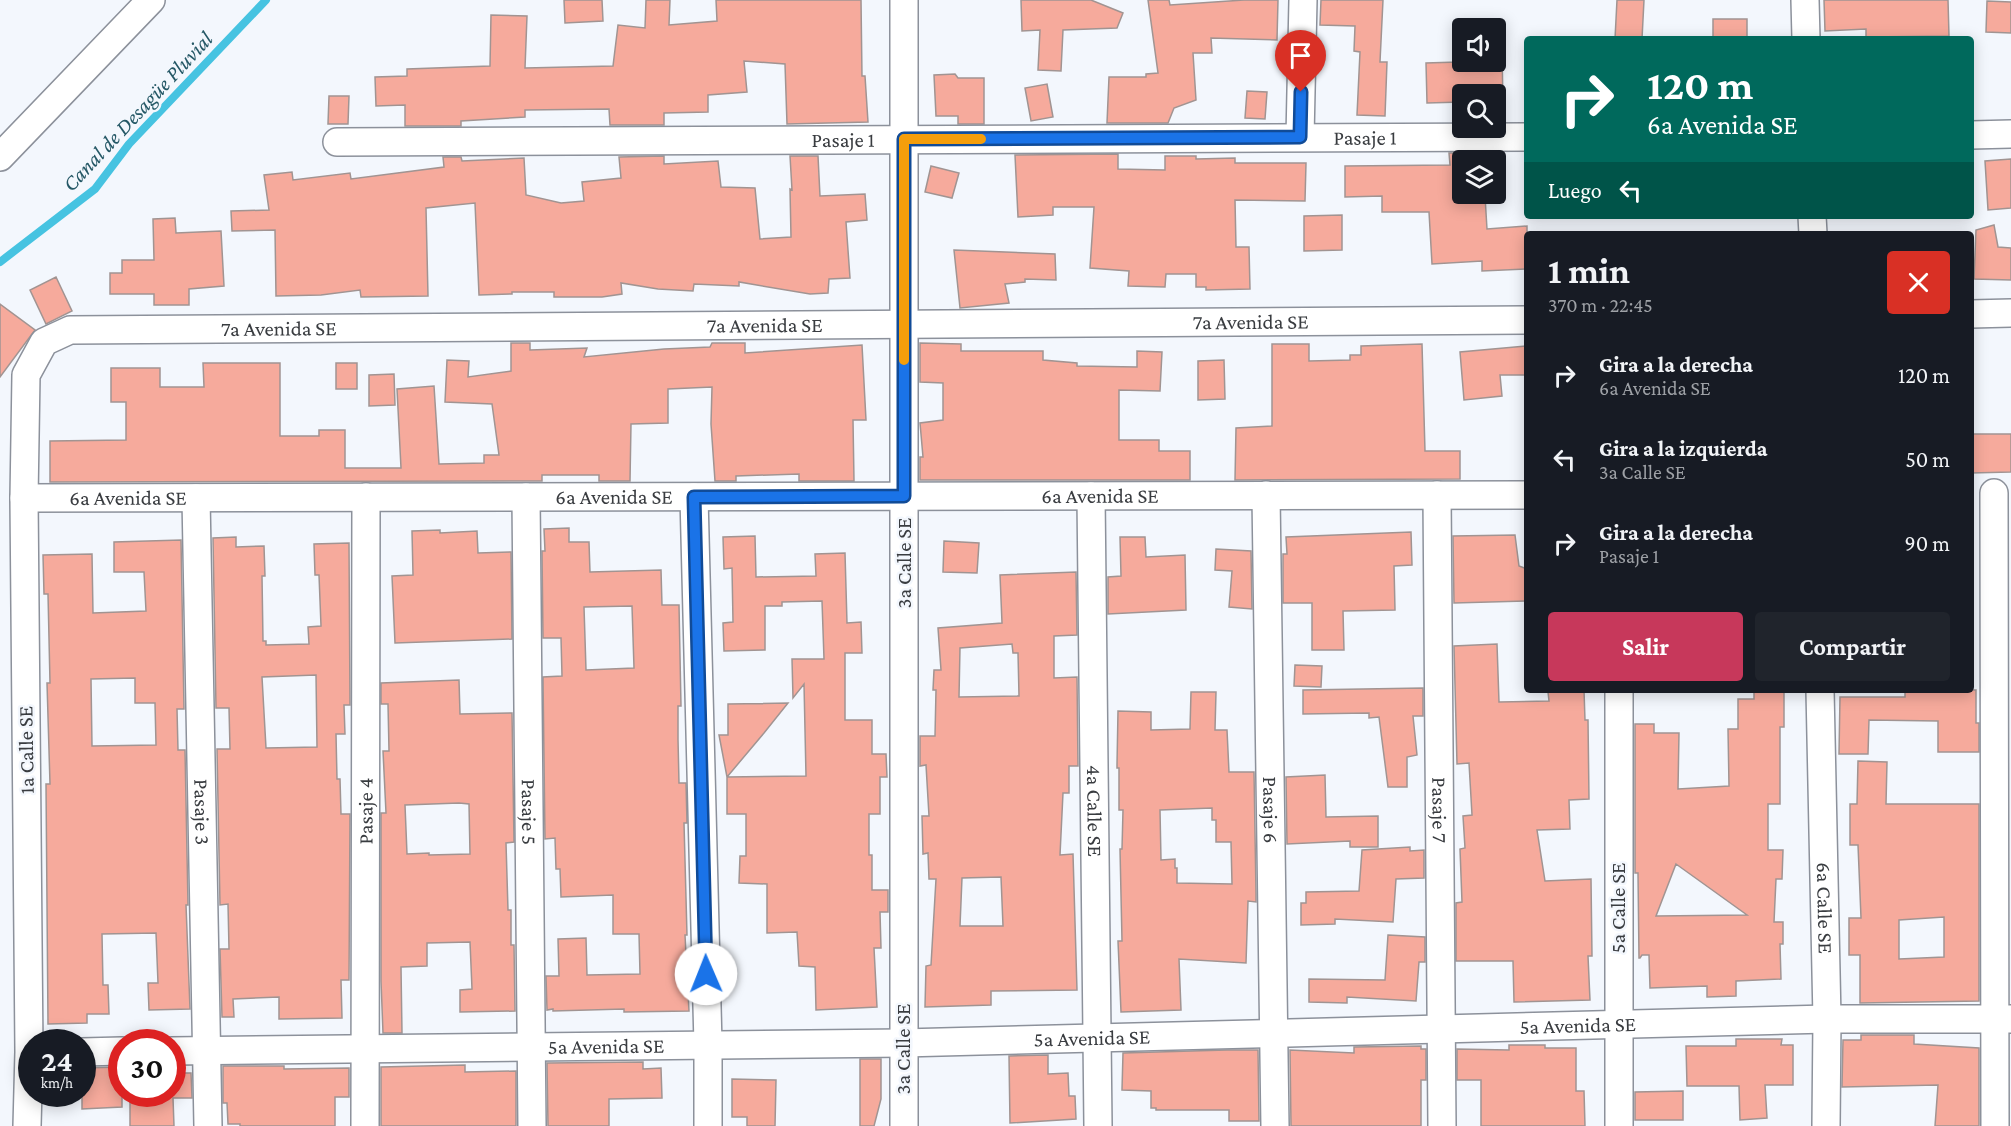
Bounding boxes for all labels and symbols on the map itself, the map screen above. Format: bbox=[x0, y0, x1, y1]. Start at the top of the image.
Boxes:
water label: Canal de Desagüe Pluvial bbox=[57, 26, 218, 196]
pin bbox=[1275, 30, 1326, 92]
street label: Pasaje 1 bbox=[1333, 126, 1397, 150]
street label: Pasaje 1 bbox=[811, 128, 875, 152]
street label: 7a Avenida SE bbox=[1193, 309, 1309, 334]
street label: 7a Avenida SE bbox=[707, 313, 823, 338]
street label: 7a Avenida SE bbox=[221, 316, 337, 341]
street label: 6a Avenida SE bbox=[1041, 484, 1159, 508]
street label: 6a Avenida SE bbox=[555, 485, 673, 509]
street label: 6a Avenida SE bbox=[69, 486, 187, 510]
street label: 3a Calle SE bbox=[892, 517, 916, 609]
street label: 1a Calle SE bbox=[13, 706, 39, 794]
street label: 4a Calle SE bbox=[1082, 765, 1107, 857]
street label: Pasaje 6 bbox=[1258, 776, 1283, 844]
street label: Pasaje 7 bbox=[1427, 777, 1452, 843]
street label: Pasaje 4 bbox=[353, 778, 378, 844]
street label: Pasaje 3 bbox=[189, 779, 215, 845]
street label: Pasaje 5 bbox=[517, 779, 541, 845]
street label: 6a Calle SE bbox=[1812, 862, 1838, 954]
street label: 5a Calle SE bbox=[1606, 863, 1630, 954]
position arrow bbox=[674, 942, 738, 1006]
street label: 3a Calle SE bbox=[891, 1003, 915, 1095]
street label: 5a Avenida SE bbox=[1519, 1012, 1636, 1039]
street label: 5a Avenida SE bbox=[1033, 1025, 1150, 1052]
speed limit sign: 30 bbox=[108, 1029, 186, 1107]
street label: 5a Avenida SE bbox=[548, 1034, 664, 1059]

